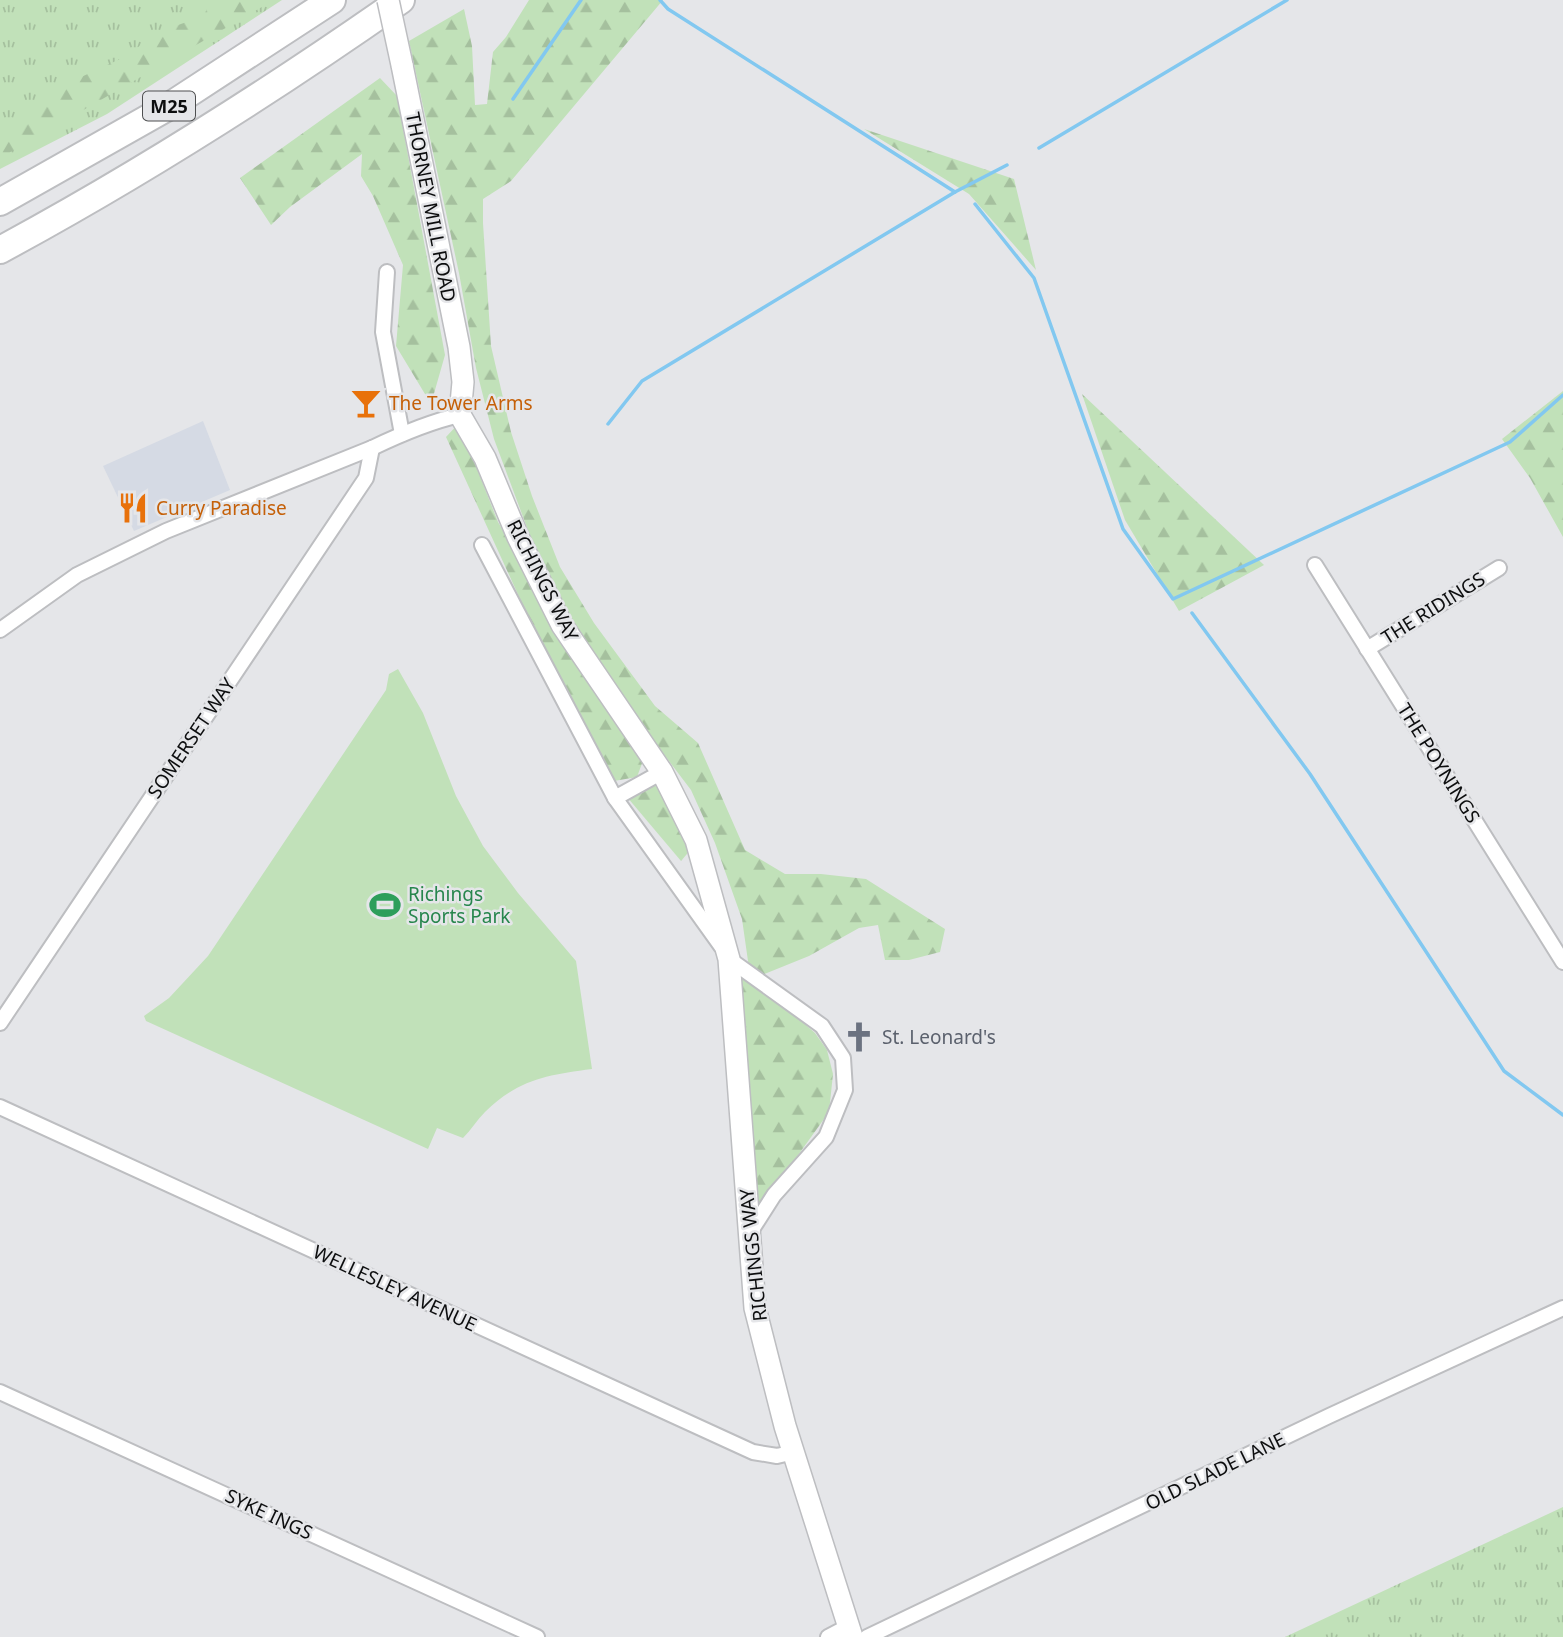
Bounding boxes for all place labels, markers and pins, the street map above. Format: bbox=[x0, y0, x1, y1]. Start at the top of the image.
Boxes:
bar icon: The Tower Arms bbox=[349, 386, 383, 420]
place label: The Tower Arms bbox=[389, 390, 533, 416]
restaurant icon: Curry Paradise bbox=[116, 491, 150, 525]
place label: Curry Paradise bbox=[156, 495, 287, 521]
place label: Richings Sports Park bbox=[408, 881, 511, 929]
sports icon: Richings Sports Park bbox=[368, 888, 402, 922]
church icon: St. Leonard's bbox=[842, 1020, 876, 1054]
place label: St. Leonard's bbox=[882, 1024, 996, 1050]

